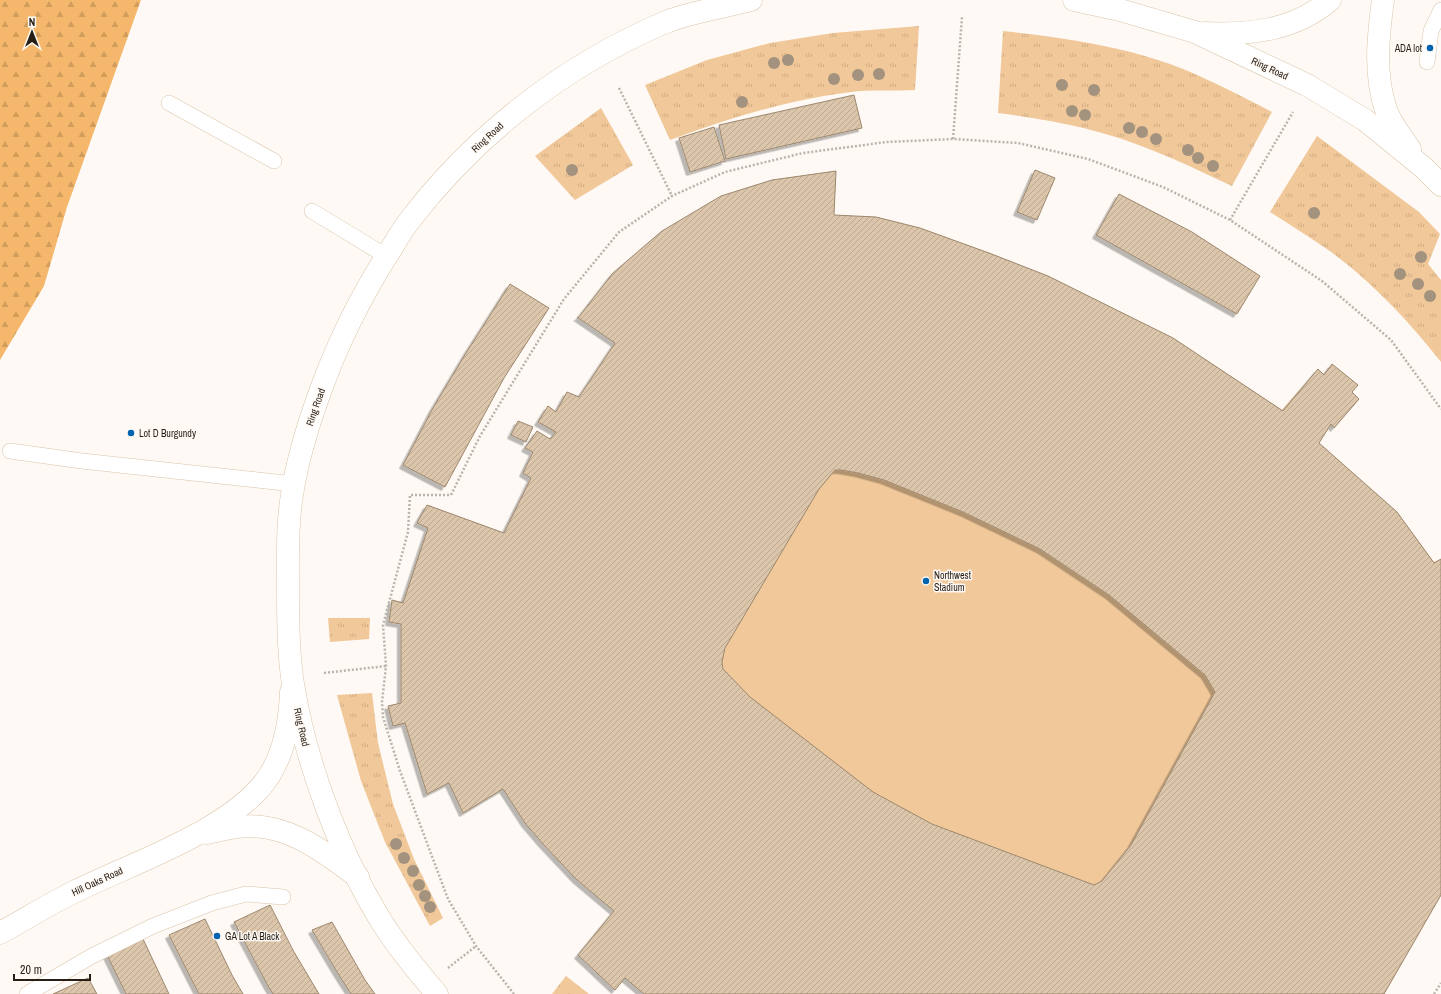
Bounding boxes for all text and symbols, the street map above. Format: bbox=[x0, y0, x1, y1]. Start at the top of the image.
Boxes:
north arrow bbox=[12, 12, 52, 52]
text: N bbox=[29, 15, 35, 29]
place label: ADA lot bbox=[1394, 42, 1423, 55]
marker: ADA lot bbox=[1425, 43, 1435, 53]
street label: Ring Road bbox=[1249, 54, 1290, 83]
street label: Ring Road bbox=[469, 119, 506, 155]
street label: Ring Road bbox=[303, 387, 328, 428]
place label: Lot D Burgundy bbox=[139, 427, 197, 440]
marker: Lot D Burgundy bbox=[126, 428, 136, 438]
place label: Northwest Stadium bbox=[934, 569, 972, 594]
marker: Northwest Stadium bbox=[921, 576, 931, 586]
street label: Ring Road bbox=[291, 707, 312, 748]
street label: Hill Oaks Road bbox=[69, 864, 125, 899]
place label: GA Lot A Black bbox=[225, 930, 280, 943]
marker: GA Lot A Black bbox=[212, 931, 222, 941]
scale bar bbox=[14, 956, 90, 982]
text: 20 m bbox=[20, 962, 42, 978]

